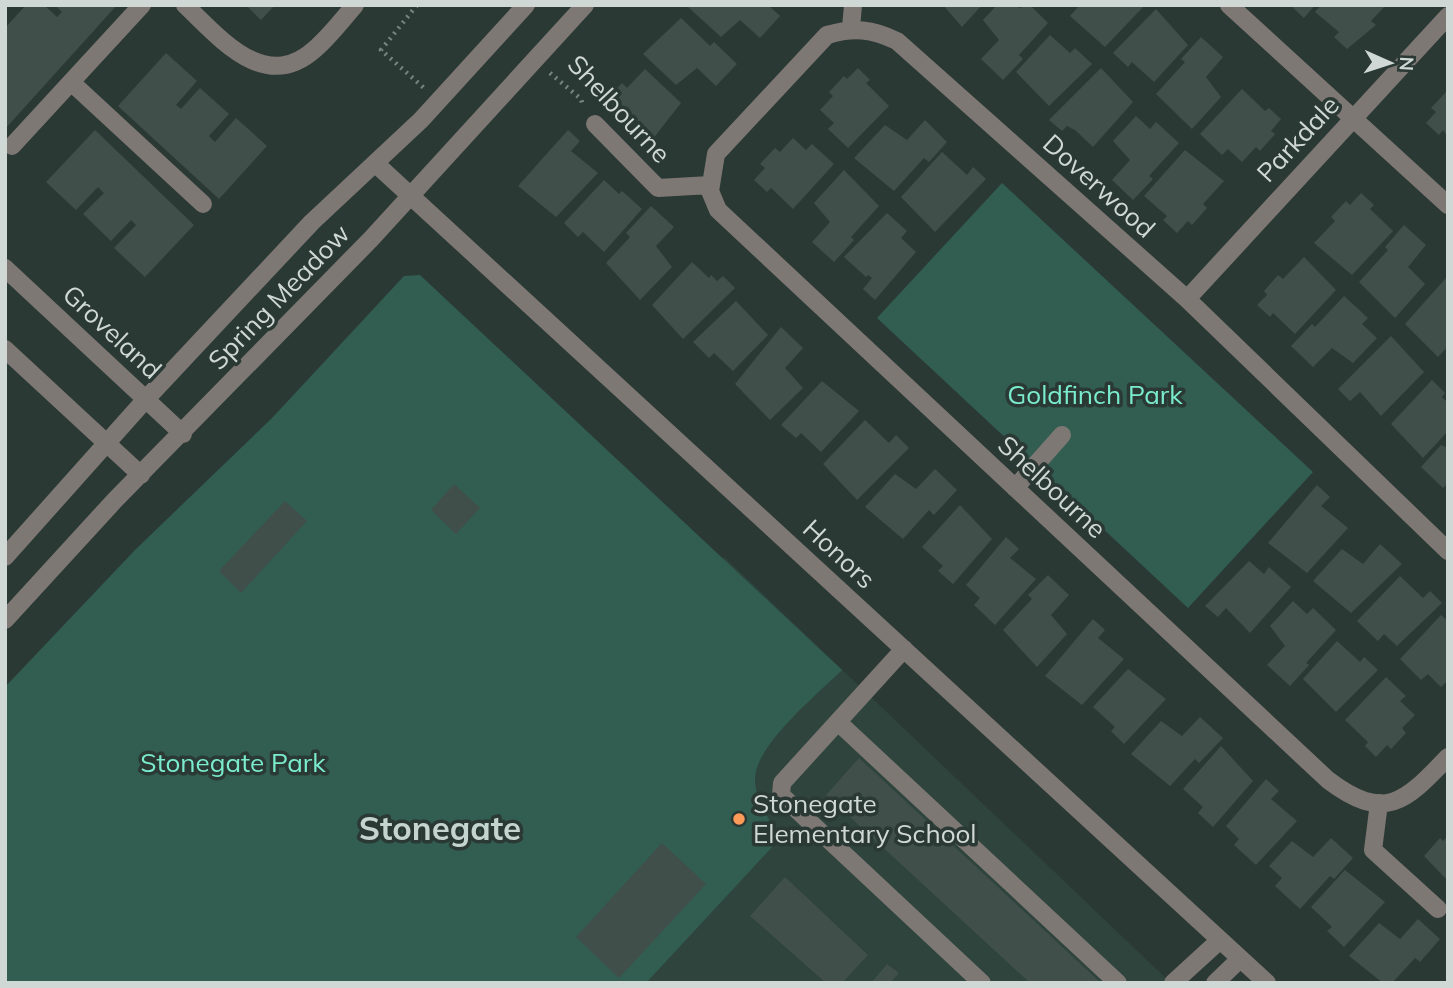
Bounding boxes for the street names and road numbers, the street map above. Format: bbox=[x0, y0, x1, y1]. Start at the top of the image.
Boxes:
street label: Shelbourne bbox=[561, 48, 678, 170]
street label: Parkdale bbox=[1249, 89, 1346, 189]
street label: Doverwood bbox=[1036, 127, 1162, 245]
street label: Spring Meadow bbox=[201, 217, 357, 376]
street label: Groveland bbox=[56, 278, 169, 386]
street label: Shelbourne bbox=[991, 428, 1113, 545]
street label: Honors bbox=[796, 512, 882, 595]

